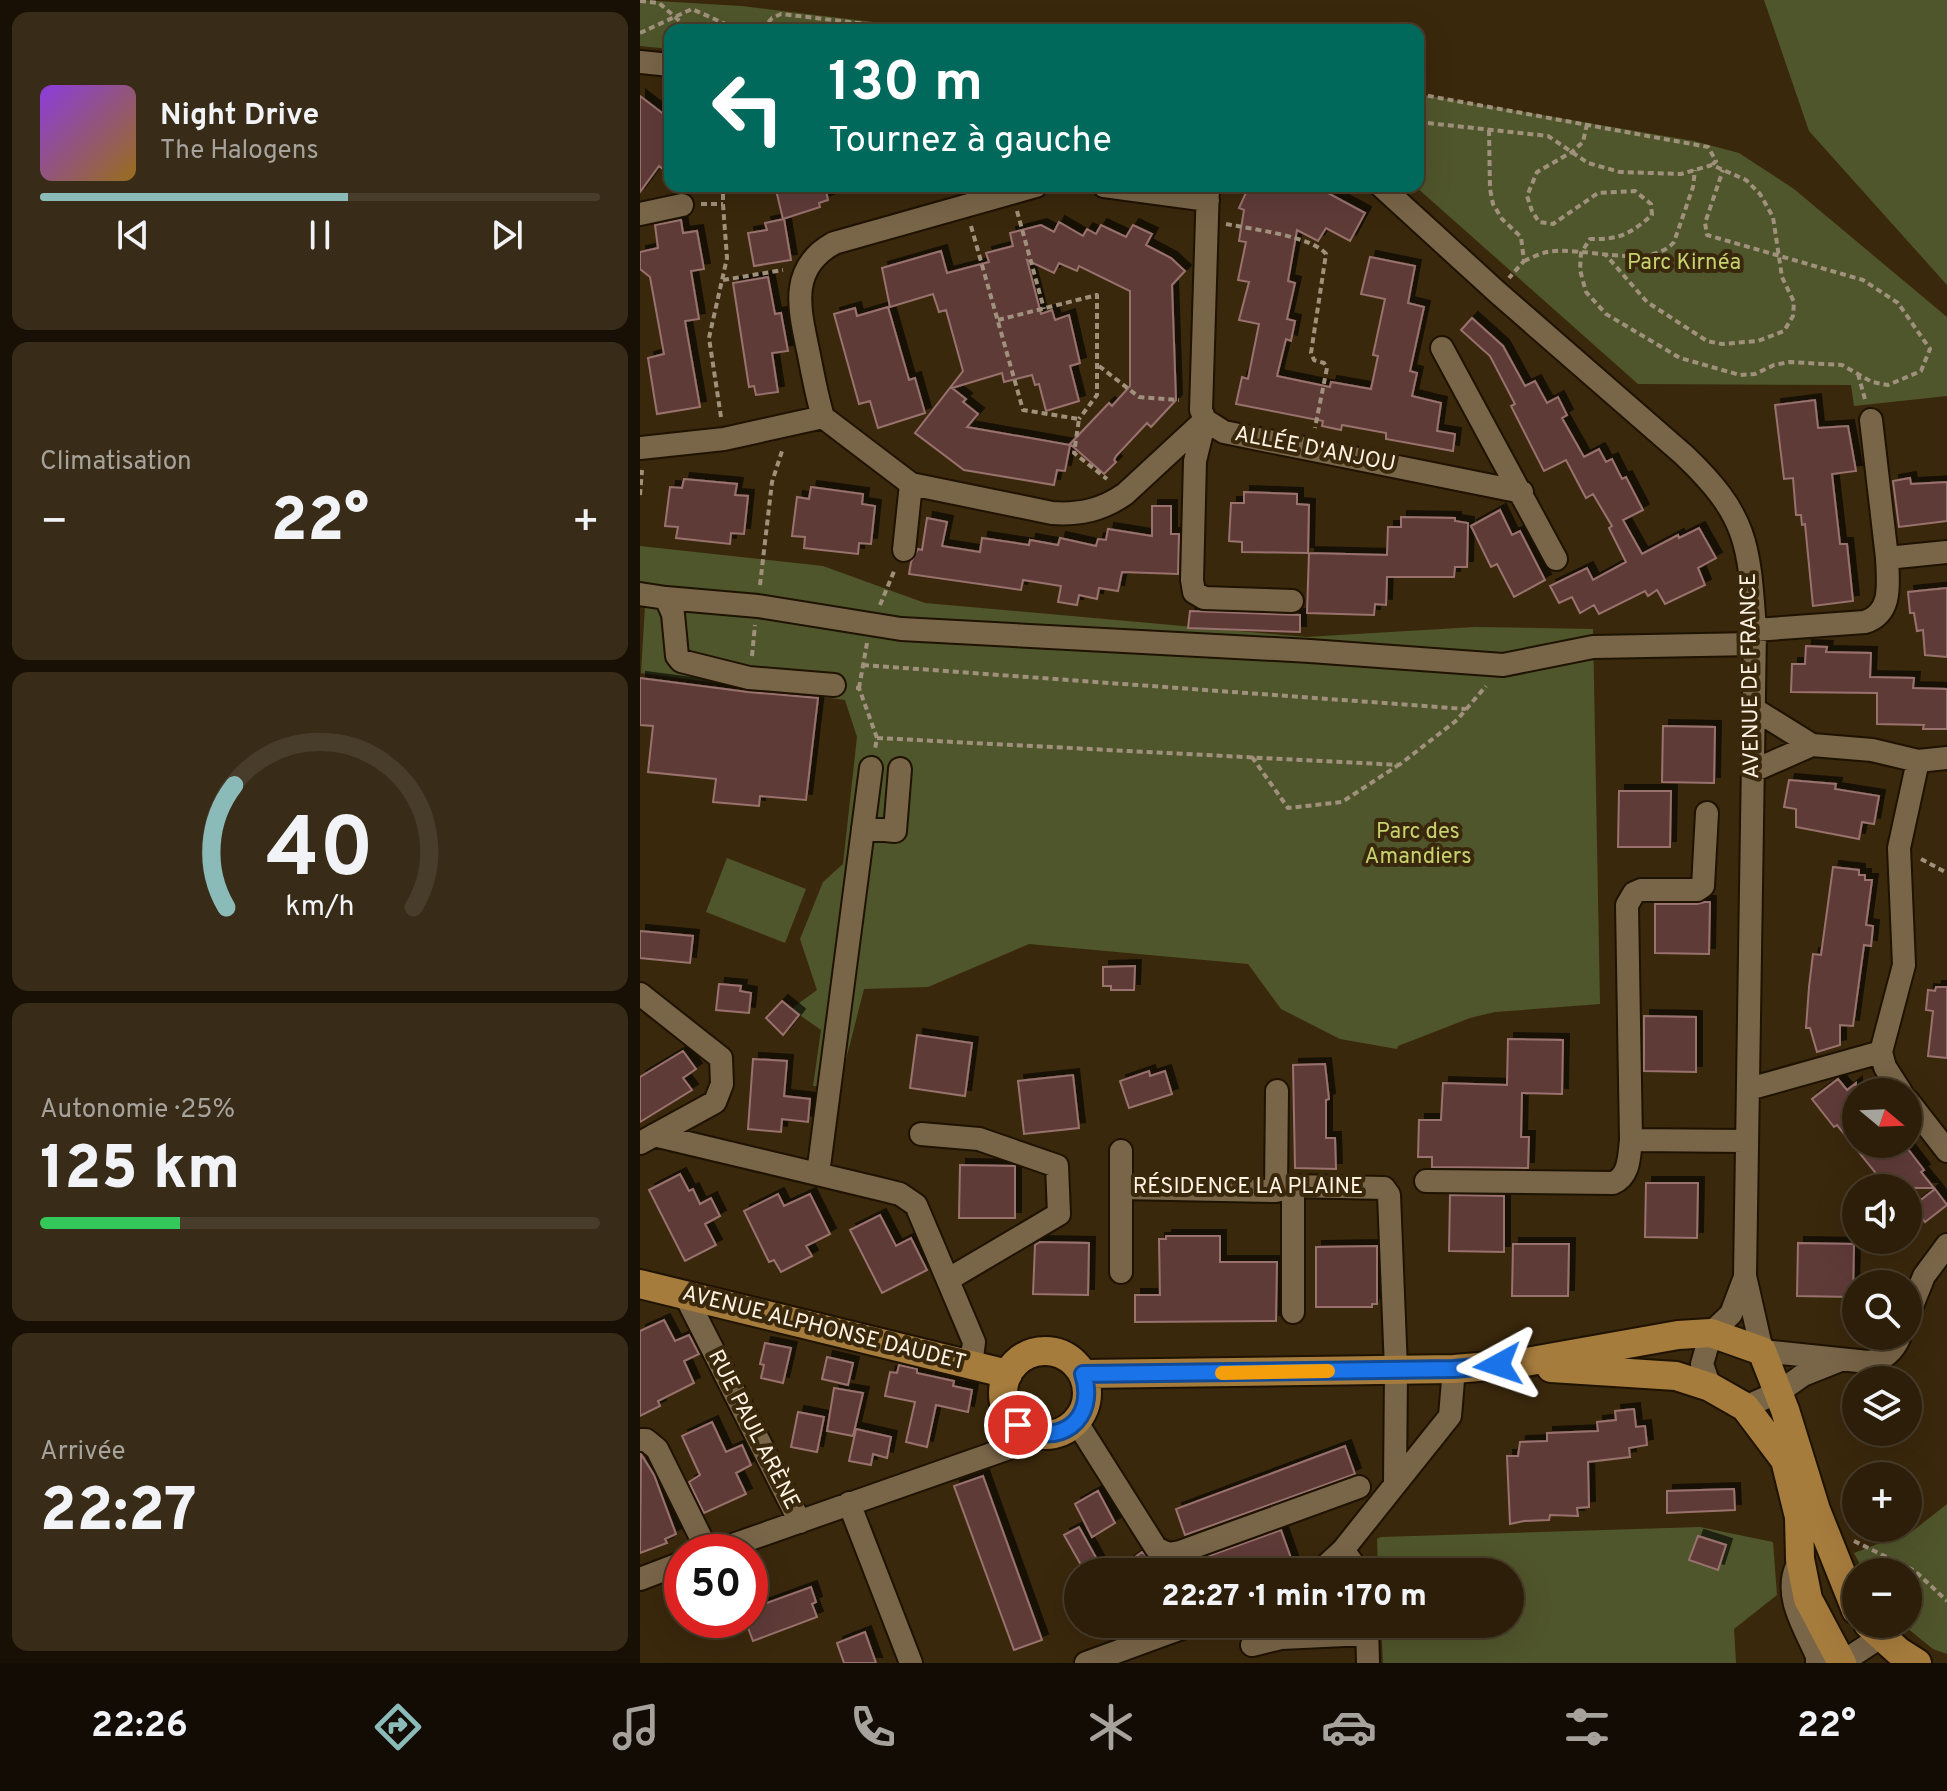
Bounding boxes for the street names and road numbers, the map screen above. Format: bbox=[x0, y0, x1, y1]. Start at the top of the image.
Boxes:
street label: ALLÉE D'ANJOU bbox=[1232, 419, 1398, 479]
street label: AVENUE DE FRANCE bbox=[1736, 573, 1766, 779]
street label: RÉSIDENCE LA PLAINE bbox=[1133, 1172, 1363, 1201]
street label: AVENUE ALPHONSE DAUDET bbox=[679, 1281, 969, 1377]
street label: RUE PAUL ARÈNE bbox=[701, 1345, 807, 1514]

